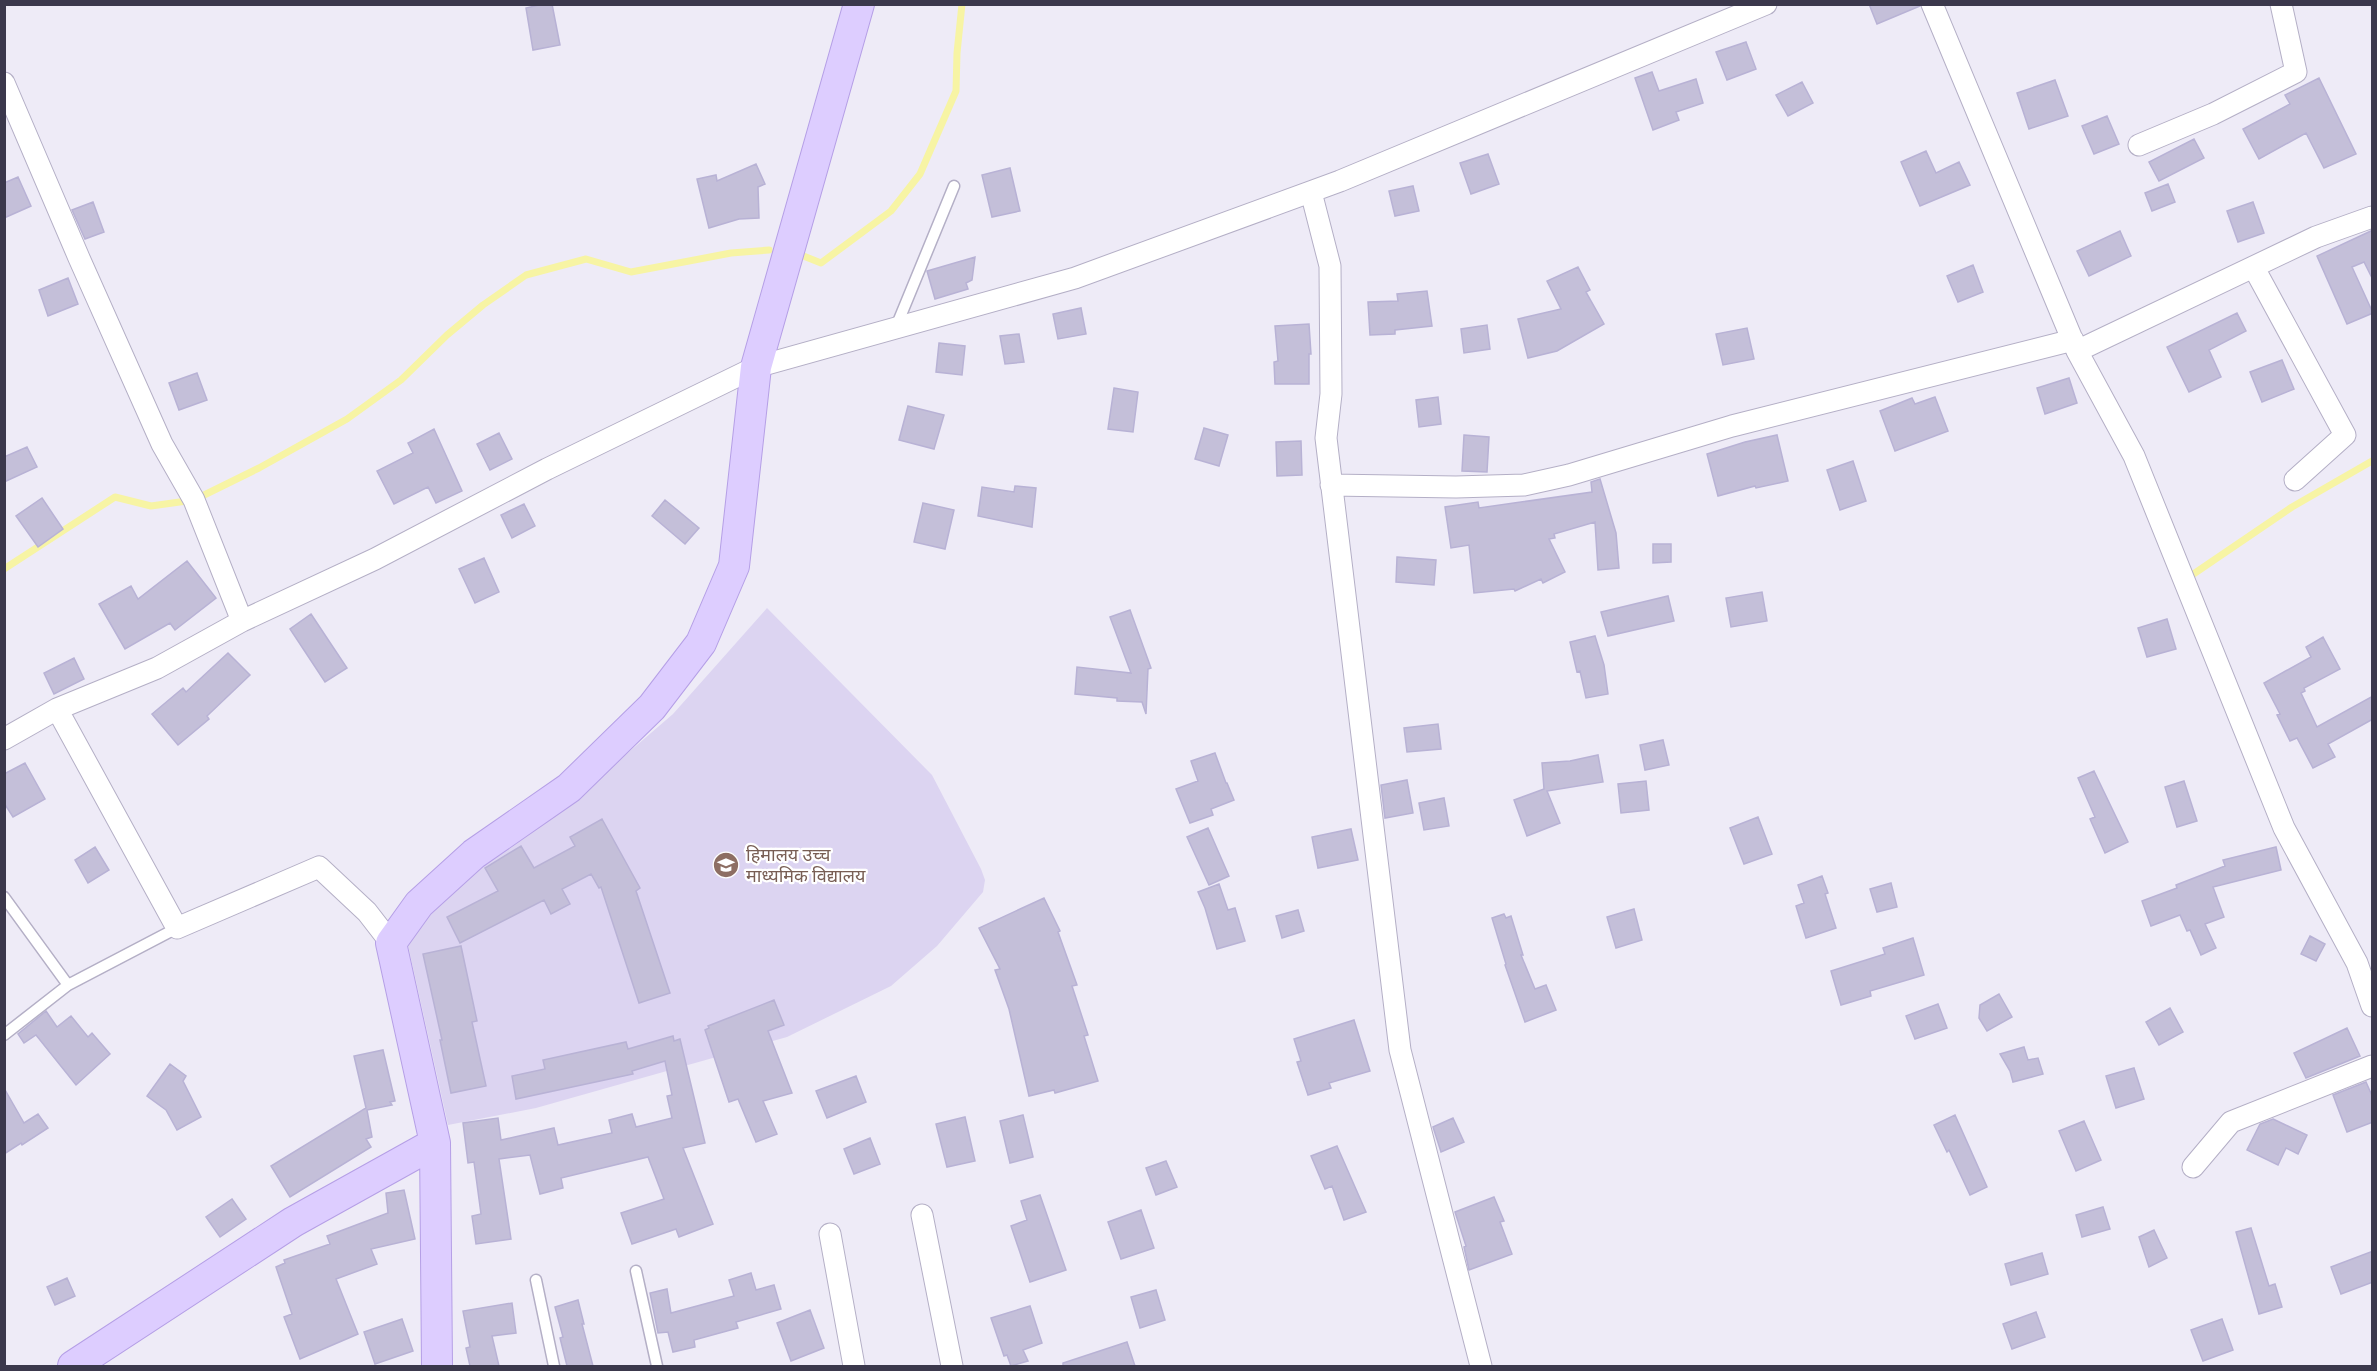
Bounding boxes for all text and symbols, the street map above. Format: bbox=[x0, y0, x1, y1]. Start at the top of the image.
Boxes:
place label: हिमालय उच्च माध्यमिक विद्यालय bbox=[746, 844, 866, 885]
school or university icon: हिमालय उच्च माध्यमिक विद्यालय bbox=[711, 850, 741, 880]

